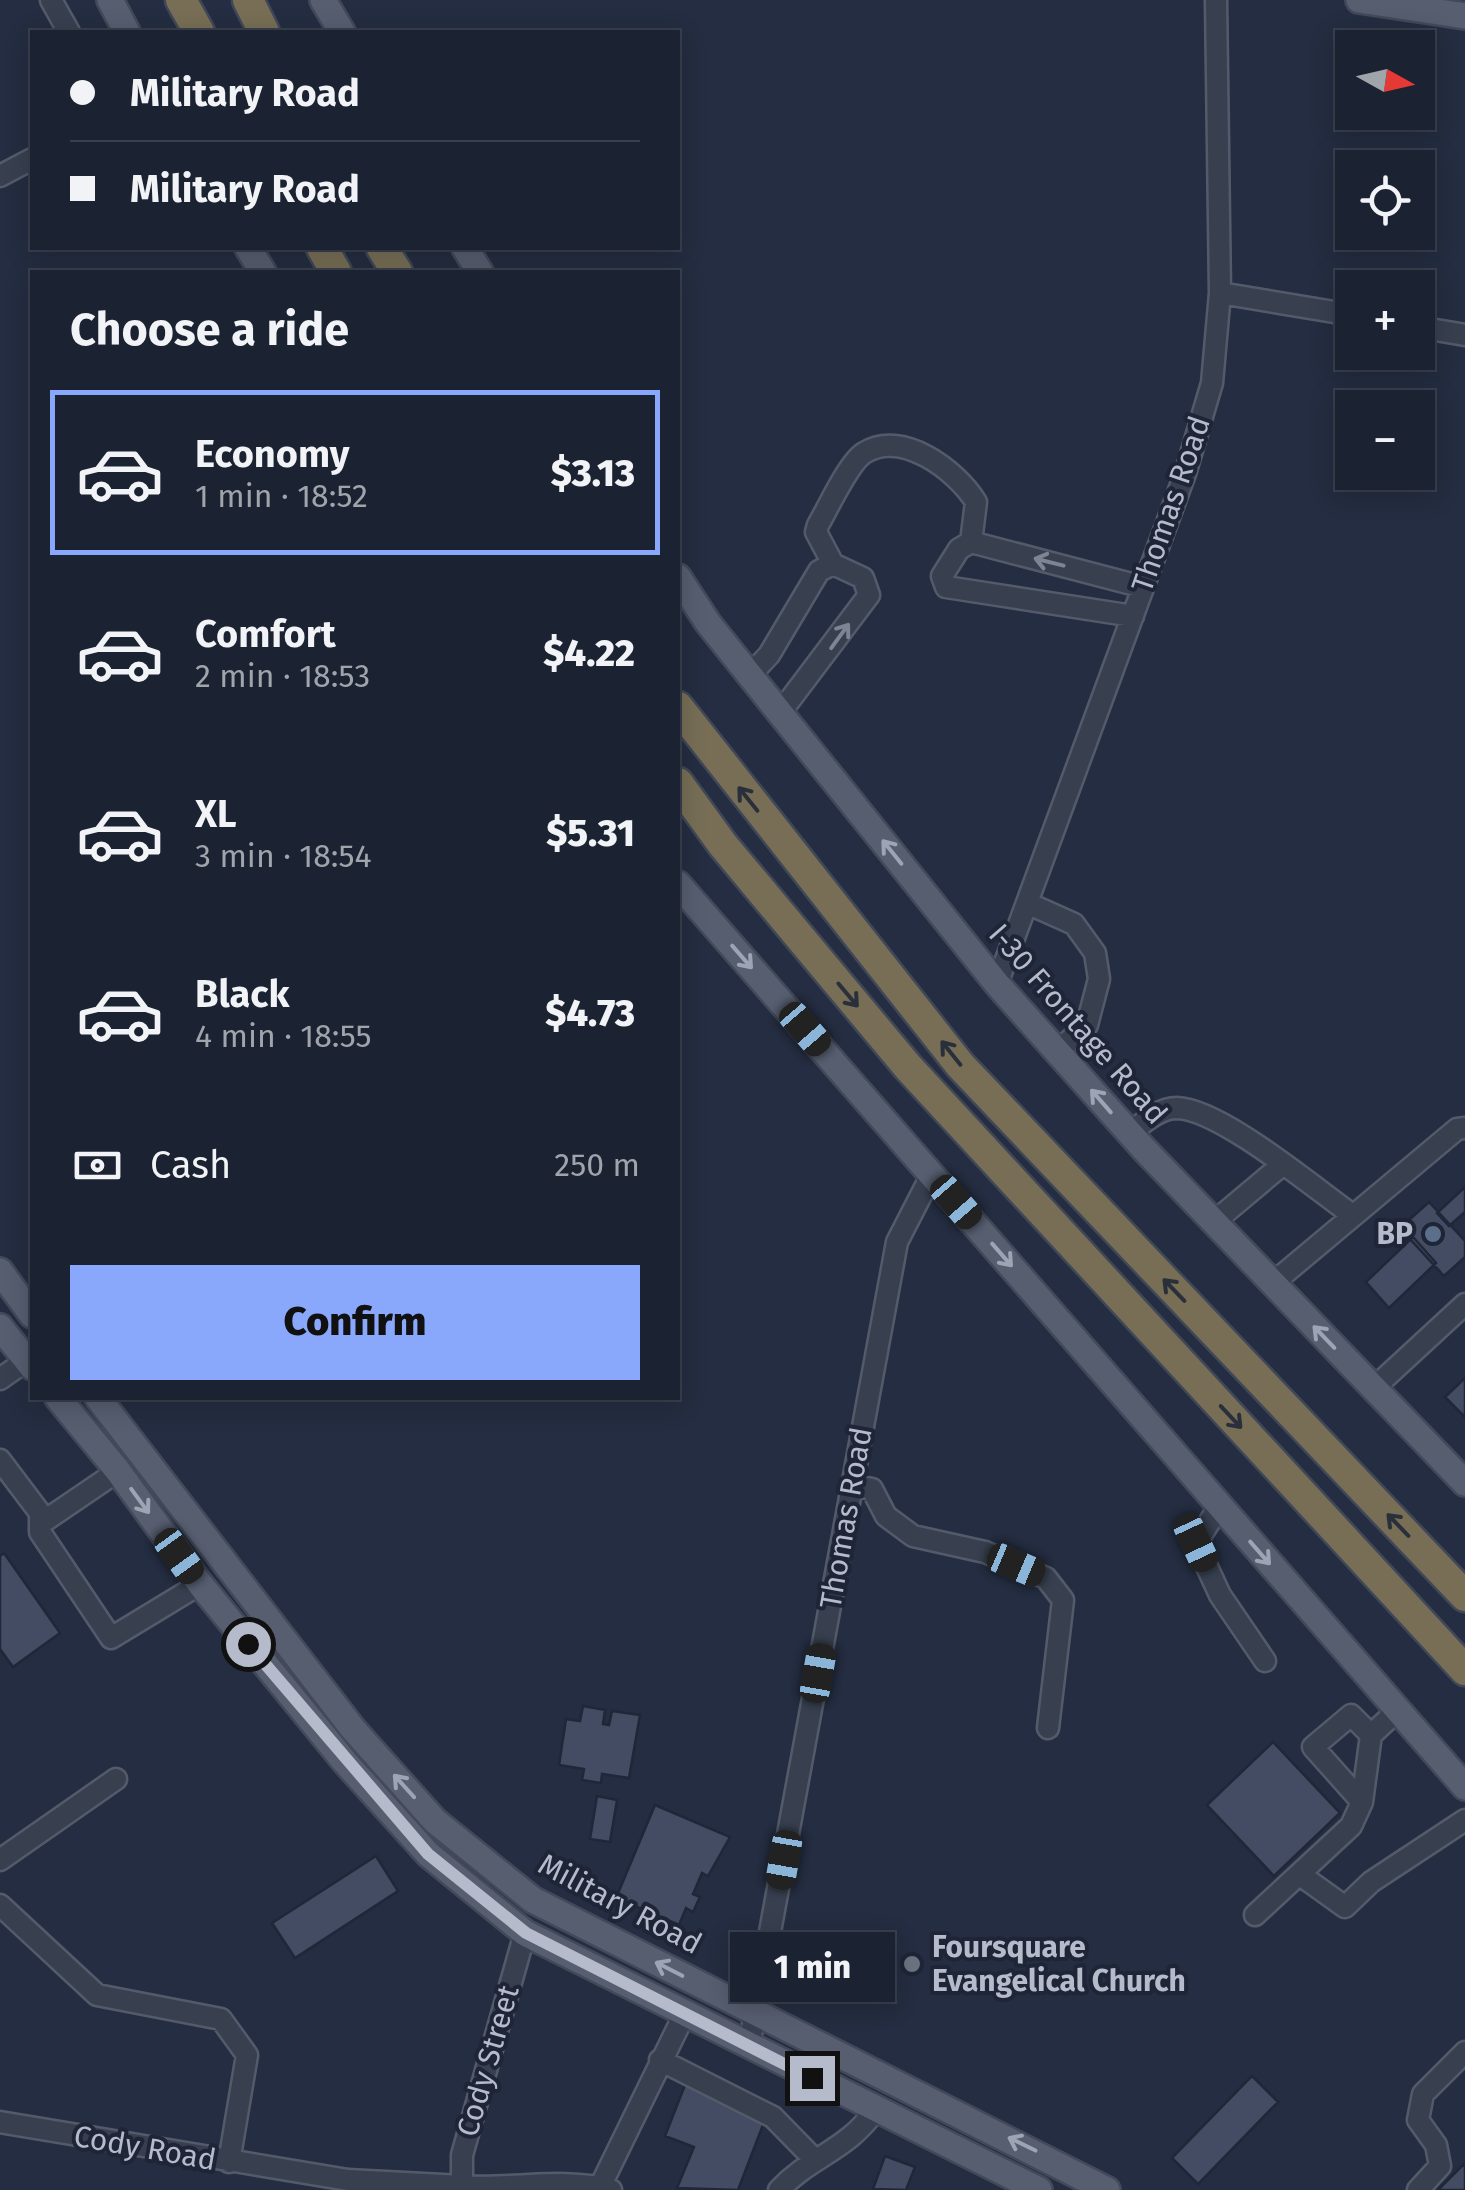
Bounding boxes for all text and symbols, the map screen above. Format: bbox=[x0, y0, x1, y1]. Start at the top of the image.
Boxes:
north arrow bbox=[1335, 30, 1435, 130]
map controls bbox=[1335, 30, 1435, 490]
text: Military Road bbox=[130, 70, 360, 116]
button: locate bbox=[1335, 150, 1435, 250]
text: Military Road bbox=[130, 166, 360, 212]
button: + bbox=[1335, 270, 1435, 370]
text: Choose a ride bbox=[70, 303, 349, 357]
button: − bbox=[1335, 390, 1435, 490]
street label: Thomas Road bbox=[1124, 411, 1218, 597]
icon: car bbox=[75, 428, 165, 518]
text: Economy bbox=[195, 431, 350, 477]
text: $3.13 bbox=[551, 450, 635, 496]
text: 1 min · 18:52 bbox=[195, 477, 368, 515]
one-way arrow bbox=[1034, 552, 1066, 570]
icon: car bbox=[75, 608, 165, 698]
text: Comfort bbox=[195, 611, 336, 657]
one-way arrow bbox=[829, 623, 850, 650]
text: $4.22 bbox=[543, 630, 635, 676]
text: 2 min · 18:53 bbox=[195, 657, 370, 695]
one-way arrow bbox=[737, 786, 759, 812]
icon: car bbox=[75, 788, 165, 878]
text: XL bbox=[195, 791, 237, 837]
text: $5.31 bbox=[546, 810, 635, 856]
text: 3 min · 18:54 bbox=[195, 837, 372, 875]
one-way arrow bbox=[881, 840, 903, 866]
street label: I-30 Frontage Road bbox=[981, 917, 1175, 1131]
one-way arrow bbox=[730, 944, 753, 969]
icon: car bbox=[75, 968, 165, 1058]
text: Black bbox=[195, 971, 290, 1017]
one-way arrow bbox=[837, 982, 859, 1008]
text: $4.73 bbox=[545, 990, 635, 1036]
car bbox=[774, 997, 836, 1061]
text: 4 min · 18:55 bbox=[195, 1017, 372, 1055]
one-way arrow bbox=[940, 1041, 962, 1067]
one-way arrow bbox=[1090, 1089, 1113, 1114]
icon: cash bbox=[70, 1138, 125, 1193]
text: Cash bbox=[150, 1142, 231, 1188]
text: 250 m bbox=[554, 1146, 640, 1184]
car bbox=[925, 1170, 987, 1234]
place label: BP bbox=[1376, 1216, 1413, 1252]
marker: BP bbox=[1422, 1223, 1444, 1245]
one-way arrow bbox=[990, 1241, 1012, 1267]
button: Confirm bbox=[70, 1265, 640, 1380]
one-way arrow bbox=[1162, 1278, 1186, 1302]
one-way arrow bbox=[1313, 1325, 1337, 1349]
one-way arrow bbox=[1219, 1403, 1243, 1429]
street label: Thomas Road bbox=[812, 1425, 880, 1611]
one-way arrow bbox=[129, 1487, 150, 1515]
car bbox=[1170, 1509, 1222, 1577]
one-way arrow bbox=[1387, 1513, 1410, 1538]
car bbox=[149, 1523, 209, 1589]
car bbox=[983, 1539, 1049, 1591]
one-way arrow bbox=[1249, 1540, 1272, 1565]
route start bbox=[226, 1622, 271, 1667]
car bbox=[798, 1641, 838, 1705]
one-way arrow bbox=[393, 1774, 416, 1799]
car bbox=[764, 1828, 804, 1892]
street label: Military Road bbox=[532, 1846, 708, 1962]
place label: Foursquare Evangelical Church bbox=[932, 1929, 1186, 1999]
callout: 1 min bbox=[730, 1933, 894, 2003]
text: 1 min bbox=[774, 1948, 851, 1986]
marker: Foursquare Evangelical Church bbox=[901, 1953, 923, 1975]
one-way arrow bbox=[655, 1959, 685, 1978]
street label: Cody Street bbox=[449, 1981, 527, 2141]
route end bbox=[790, 2056, 835, 2101]
street label: Cody Road bbox=[71, 2118, 219, 2178]
one-way arrow bbox=[1007, 2134, 1037, 2153]

